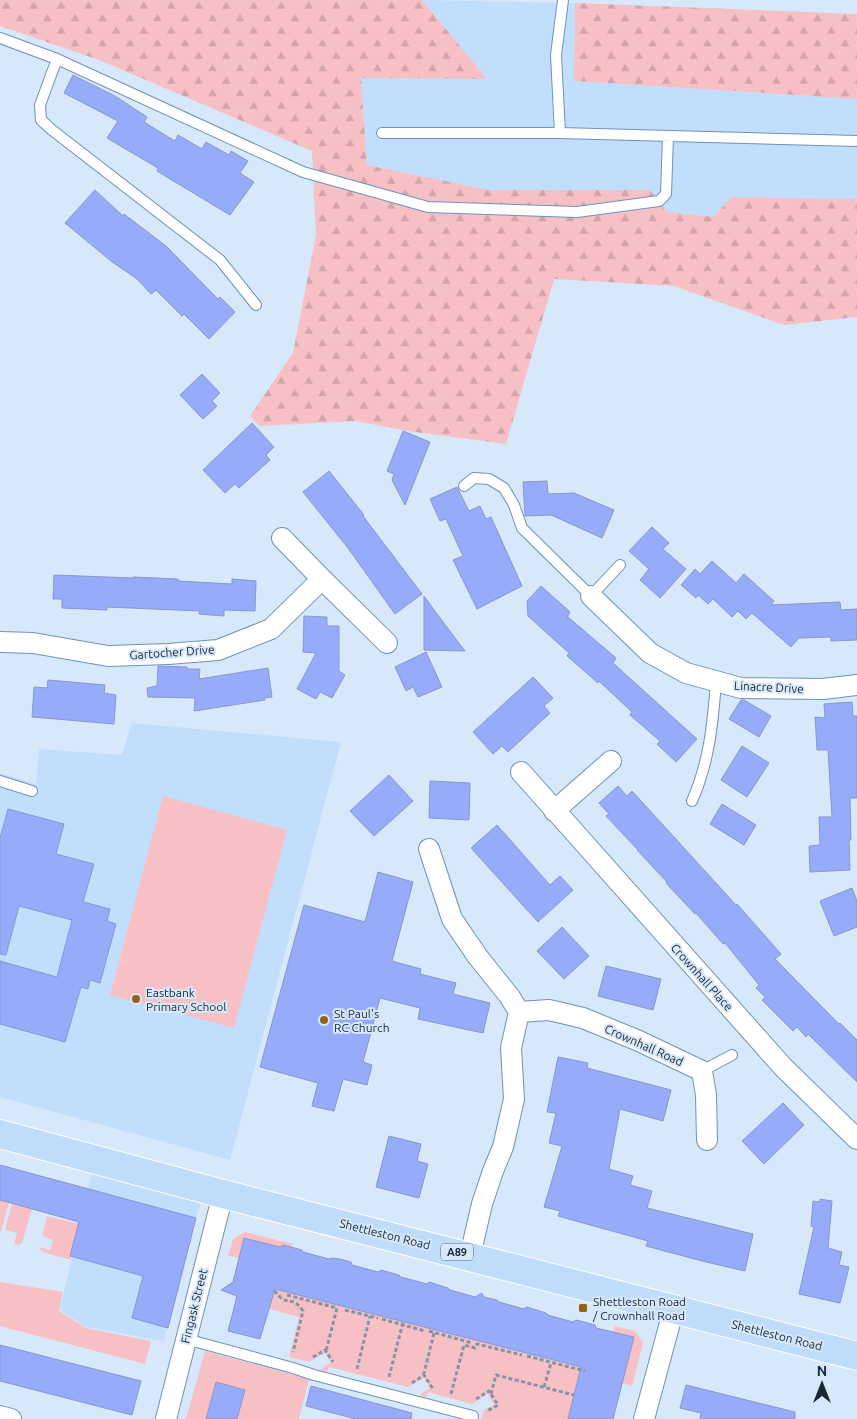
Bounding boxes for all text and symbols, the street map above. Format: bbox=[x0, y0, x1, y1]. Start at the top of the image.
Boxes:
street label: Gartocher Drive bbox=[129, 643, 215, 661]
street label: Linacre Drive bbox=[734, 679, 804, 695]
street label: Crownhall Place bbox=[668, 941, 736, 1013]
place label: Eastbank Primary School bbox=[146, 986, 226, 1013]
marker: Eastbank Primary School bbox=[130, 993, 142, 1005]
place label: St Paul's RC Church bbox=[334, 1007, 390, 1034]
marker: St Paul's RC Church bbox=[318, 1014, 330, 1026]
street label: Crownhall Road bbox=[603, 1022, 685, 1068]
street label: Shettleston Road bbox=[338, 1216, 432, 1252]
road number: A89 bbox=[441, 1244, 473, 1260]
street label: Fingask Street bbox=[178, 1267, 210, 1345]
place label: Shettleston Road / Crownhall Road bbox=[592, 1295, 686, 1322]
marker: Shettleston Road / Crownhall Road bbox=[577, 1302, 589, 1314]
street label: Shettleston Road bbox=[730, 1317, 824, 1353]
north arrow bbox=[797, 1359, 847, 1409]
text: N bbox=[817, 1363, 827, 1379]

